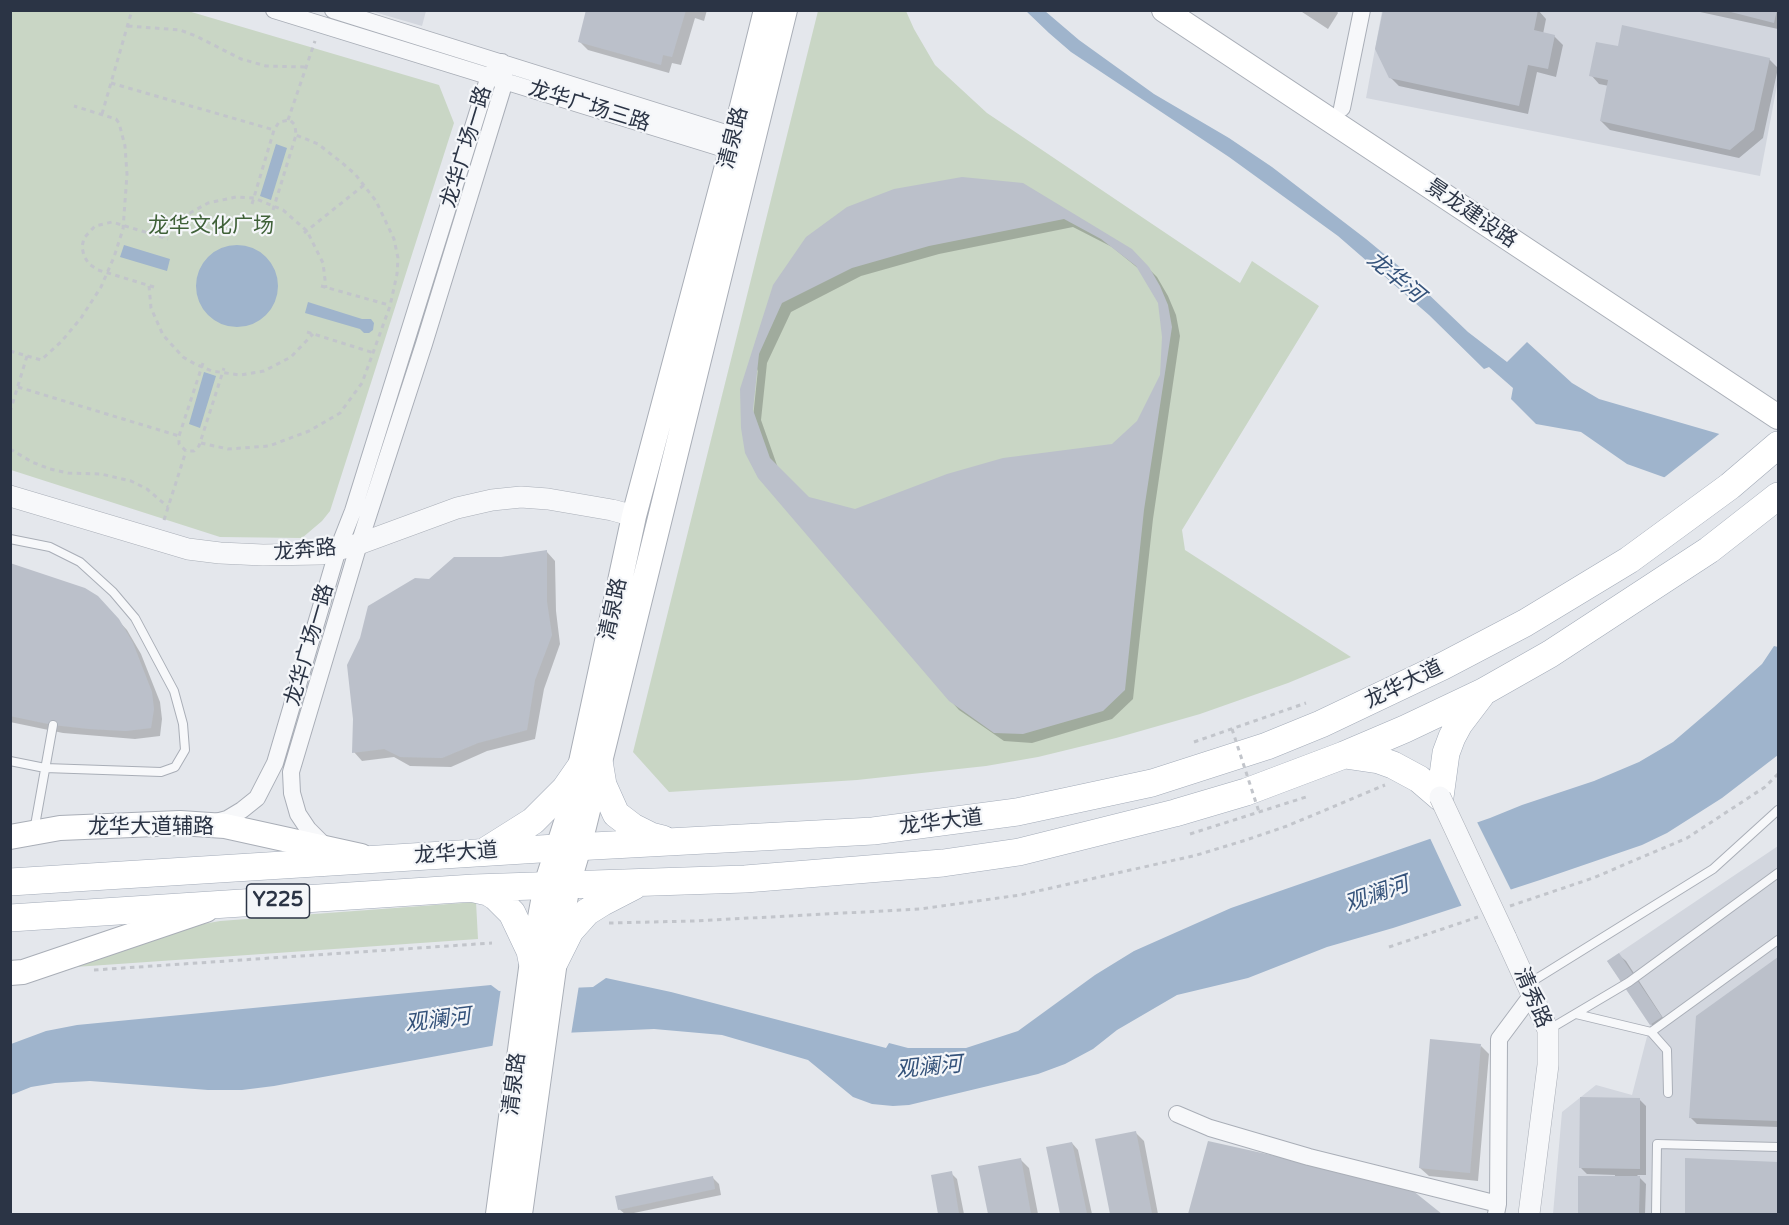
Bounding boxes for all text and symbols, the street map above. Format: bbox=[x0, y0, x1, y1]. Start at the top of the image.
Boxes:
street label: 龙华广场三路 bbox=[525, 77, 653, 137]
street label: 龙华广场一路 bbox=[437, 83, 497, 211]
street label: 清泉路 bbox=[714, 104, 754, 172]
street label: 景龙建设路 bbox=[1420, 174, 1522, 254]
park label: 龙华文化广场 bbox=[148, 213, 274, 239]
water label: 龙华河 bbox=[1361, 247, 1429, 309]
street label: 龙奔路 bbox=[273, 536, 337, 566]
street label: 清泉路 bbox=[595, 576, 633, 642]
street label: 龙华广场一路 bbox=[281, 581, 339, 709]
street label: 龙华大道 bbox=[1361, 655, 1447, 715]
street label: 龙华大道 bbox=[898, 805, 984, 841]
street label: 龙华大道辅路 bbox=[88, 814, 214, 840]
street label: 龙华大道 bbox=[413, 839, 499, 869]
water label: 观澜河 bbox=[1342, 872, 1412, 918]
road number: Y225 bbox=[246, 884, 310, 918]
street label: 清秀路 bbox=[1508, 964, 1556, 1032]
water label: 观澜河 bbox=[404, 1004, 472, 1038]
street label: 清泉路 bbox=[499, 1051, 531, 1117]
water label: 观澜河 bbox=[895, 1052, 963, 1084]

